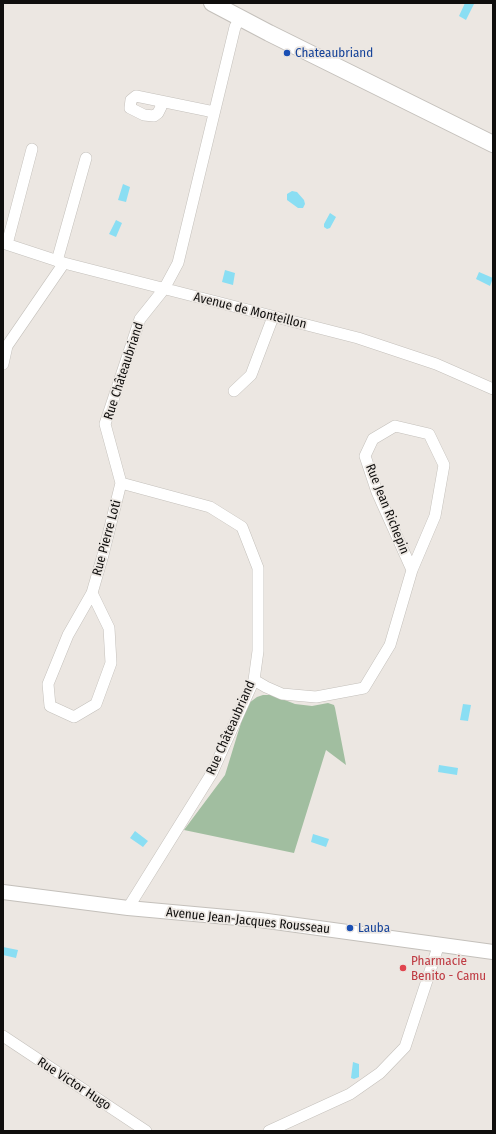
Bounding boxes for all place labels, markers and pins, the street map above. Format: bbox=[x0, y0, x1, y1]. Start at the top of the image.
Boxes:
place label: Chateaubriand bbox=[295, 45, 373, 61]
marker: Chateaubriand bbox=[282, 48, 292, 58]
place label: Lauba bbox=[358, 920, 390, 936]
marker: Lauba bbox=[345, 923, 355, 933]
place label: Pharmacie Benito - Camu bbox=[411, 953, 486, 984]
marker: Pharmacie Benito - Camu bbox=[398, 963, 408, 973]

